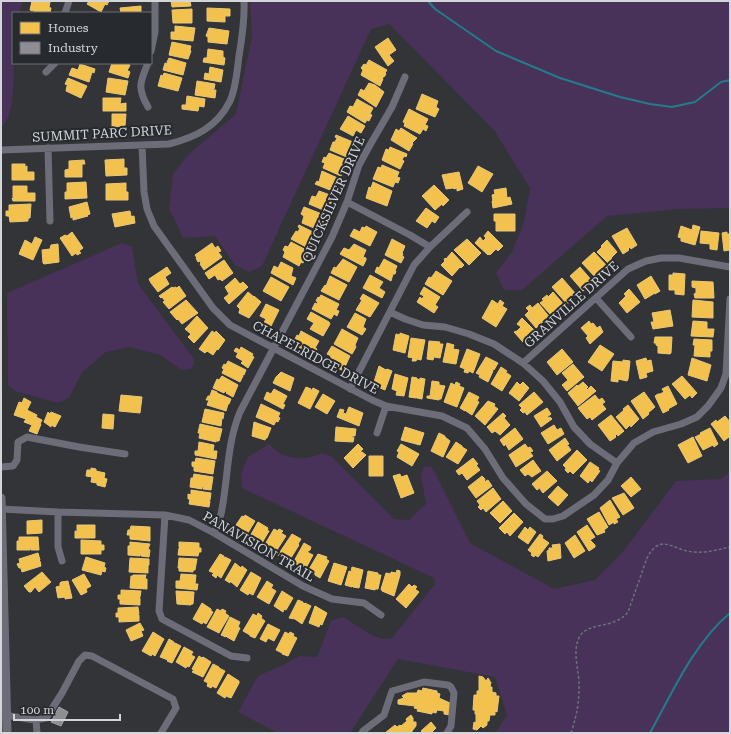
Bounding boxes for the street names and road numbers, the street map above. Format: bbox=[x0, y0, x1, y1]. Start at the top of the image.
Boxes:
street label: SUMMIT PARC DRIVE bbox=[32, 122, 172, 145]
street label: QUICKSILVER DRIVE bbox=[299, 134, 368, 264]
street label: GRANVILLE DRIVE bbox=[521, 258, 622, 351]
street label: CHAPELRIDGE DRIVE bbox=[250, 318, 381, 397]
street label: PANAVISION TRAIL bbox=[200, 508, 317, 585]

